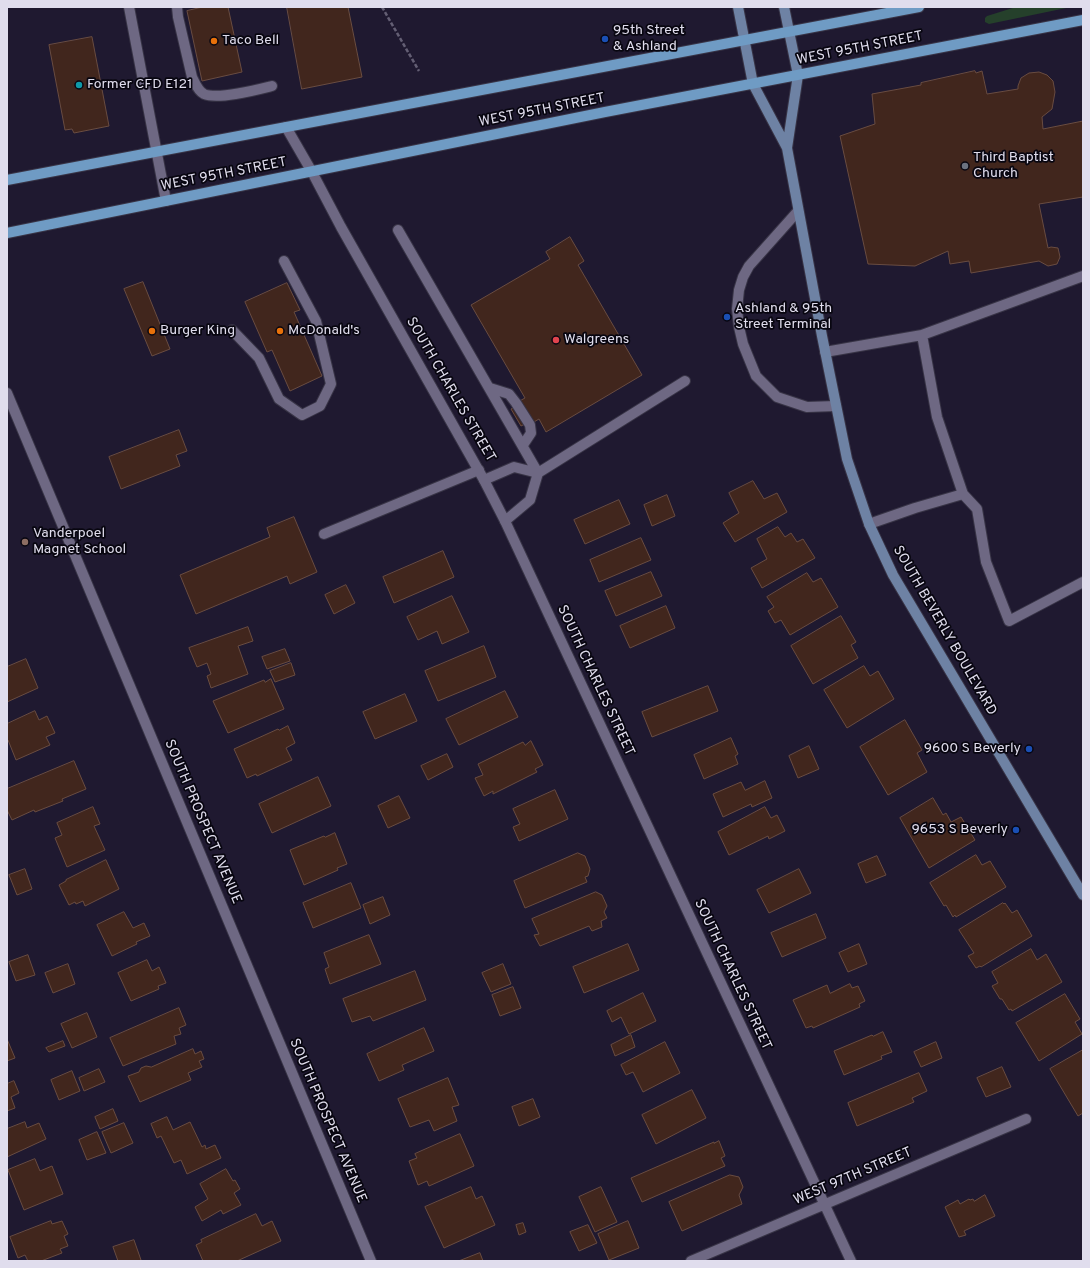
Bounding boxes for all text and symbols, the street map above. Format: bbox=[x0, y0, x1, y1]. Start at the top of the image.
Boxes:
place label: 95th Street & Ashland bbox=[613, 23, 685, 56]
street label: WEST 95TH STREET bbox=[796, 29, 924, 69]
place label: Taco Bell bbox=[222, 33, 279, 49]
marker: 95th Street & Ashland bbox=[600, 34, 610, 44]
marker: Taco Bell bbox=[209, 36, 219, 46]
place label: Former CFD E121 bbox=[87, 77, 192, 93]
marker: Former CFD E121 bbox=[74, 80, 84, 90]
street label: WEST 95TH STREET bbox=[478, 91, 606, 131]
place label: Third Baptist Church bbox=[973, 150, 1054, 182]
street label: WEST 95TH STREET bbox=[160, 155, 288, 195]
marker: Third Baptist Church bbox=[960, 161, 970, 171]
place label: Ashland & 95th Street Terminal bbox=[735, 301, 832, 334]
marker: Ashland & 95th Street Terminal bbox=[722, 312, 732, 322]
street label: SOUTH CHARLES STREET bbox=[402, 315, 498, 465]
place label: Burger King bbox=[160, 323, 235, 339]
place label: McDonald's bbox=[288, 323, 360, 339]
marker: Burger King bbox=[147, 326, 157, 336]
marker: McDonald's bbox=[275, 326, 285, 336]
place label: Walgreens bbox=[564, 332, 629, 348]
marker: Walgreens bbox=[551, 335, 561, 345]
place label: Vanderpoel Magnet School bbox=[33, 526, 126, 558]
marker: Vanderpoel Magnet School bbox=[20, 537, 30, 547]
street label: SOUTH BEVERLY BOULEVARD bbox=[888, 543, 1000, 719]
street label: SOUTH CHARLES STREET bbox=[553, 603, 637, 759]
street label: SOUTH PROSPECT AVENUE bbox=[160, 737, 244, 907]
place label: 9600 S Beverly bbox=[924, 741, 1021, 757]
marker: 9600 S Beverly bbox=[1024, 744, 1034, 754]
place label: 9653 S Beverly bbox=[911, 822, 1008, 838]
marker: 9653 S Beverly bbox=[1011, 825, 1021, 835]
street label: SOUTH CHARLES STREET bbox=[690, 897, 774, 1053]
street label: SOUTH PROSPECT AVENUE bbox=[285, 1036, 369, 1206]
street label: WEST 97TH STREET bbox=[791, 1145, 915, 1209]

